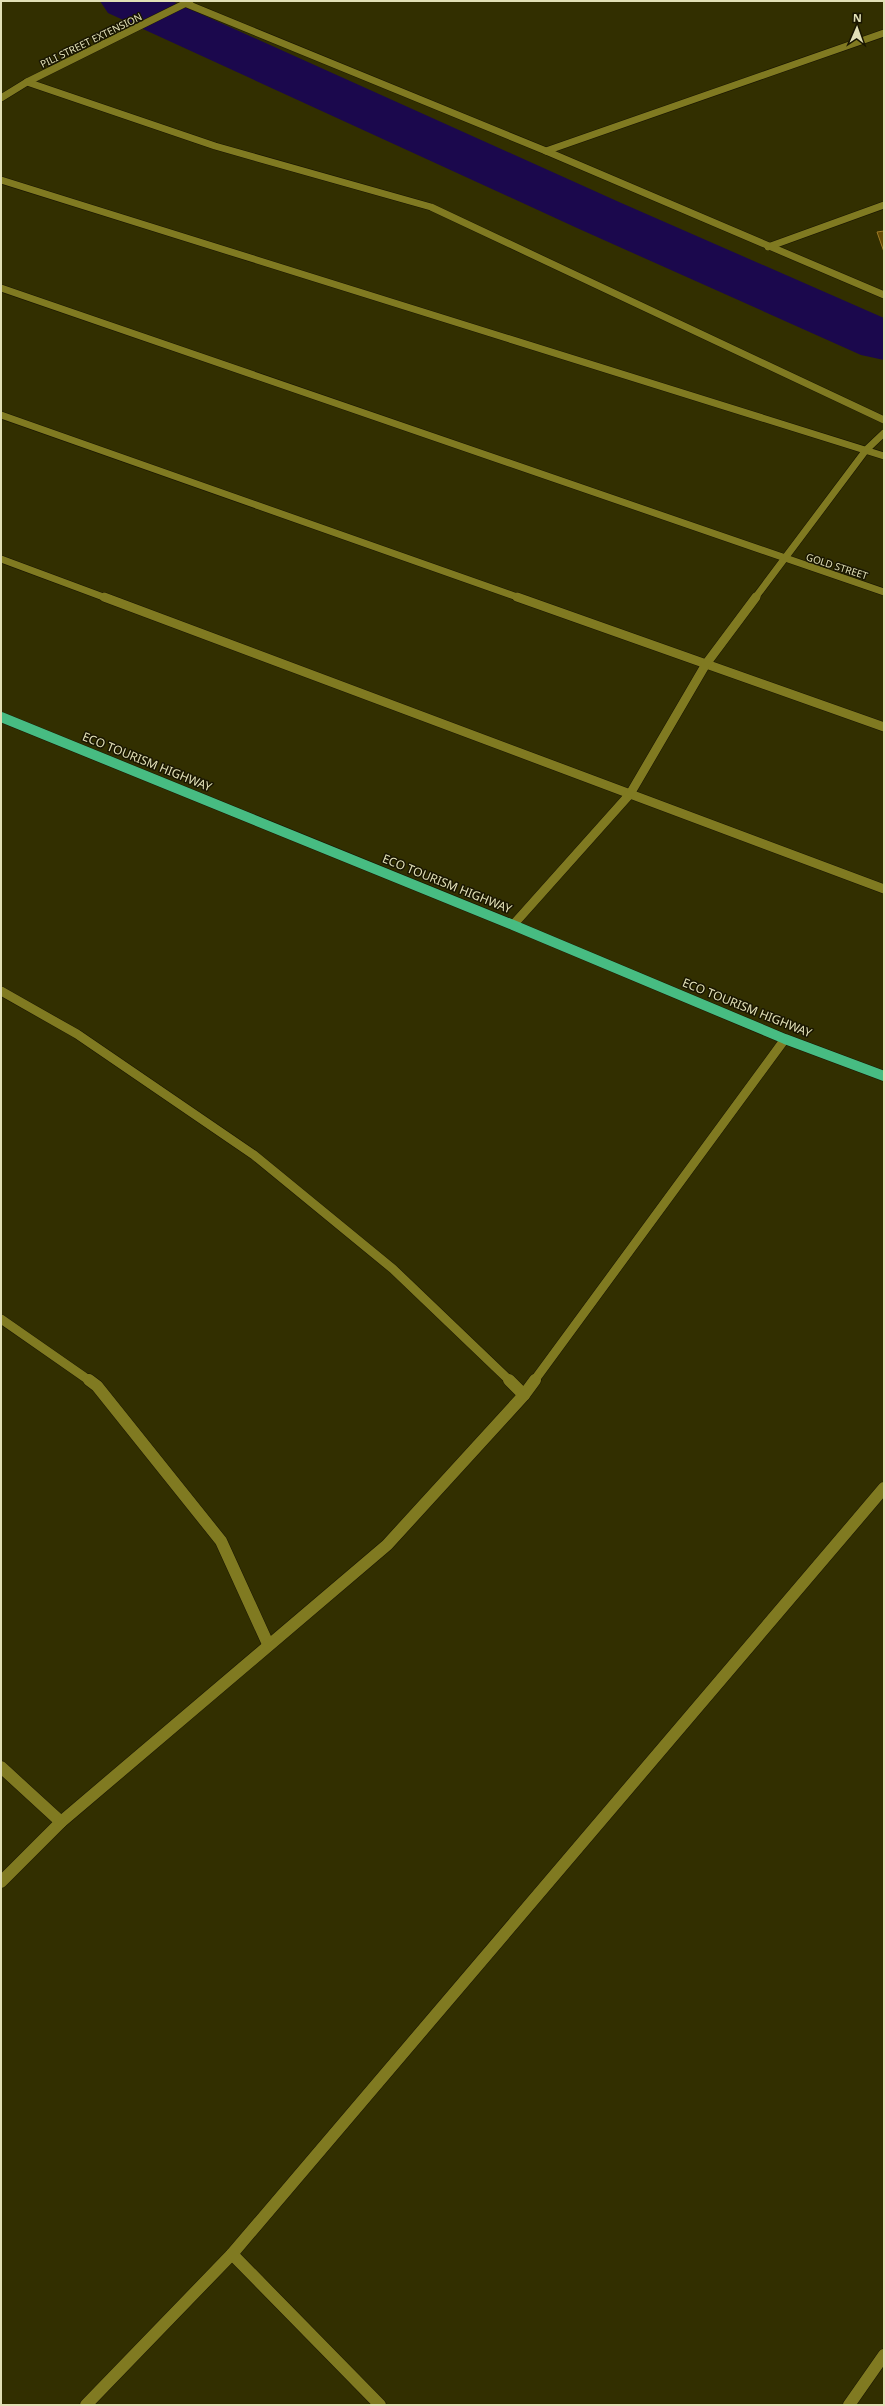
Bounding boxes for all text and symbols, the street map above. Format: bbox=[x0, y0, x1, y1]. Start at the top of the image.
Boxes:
north arrow bbox=[837, 8, 877, 48]
street label: PILI STREET EXTENSION bbox=[38, 9, 144, 71]
text: N bbox=[853, 10, 862, 25]
street label: GOLD STREET bbox=[804, 549, 870, 583]
street label: ECO TOURISM HIGHWAY bbox=[80, 728, 215, 795]
street label: ECO TOURISM HIGHWAY bbox=[380, 850, 515, 917]
street label: ECO TOURISM HIGHWAY bbox=[680, 974, 815, 1041]

